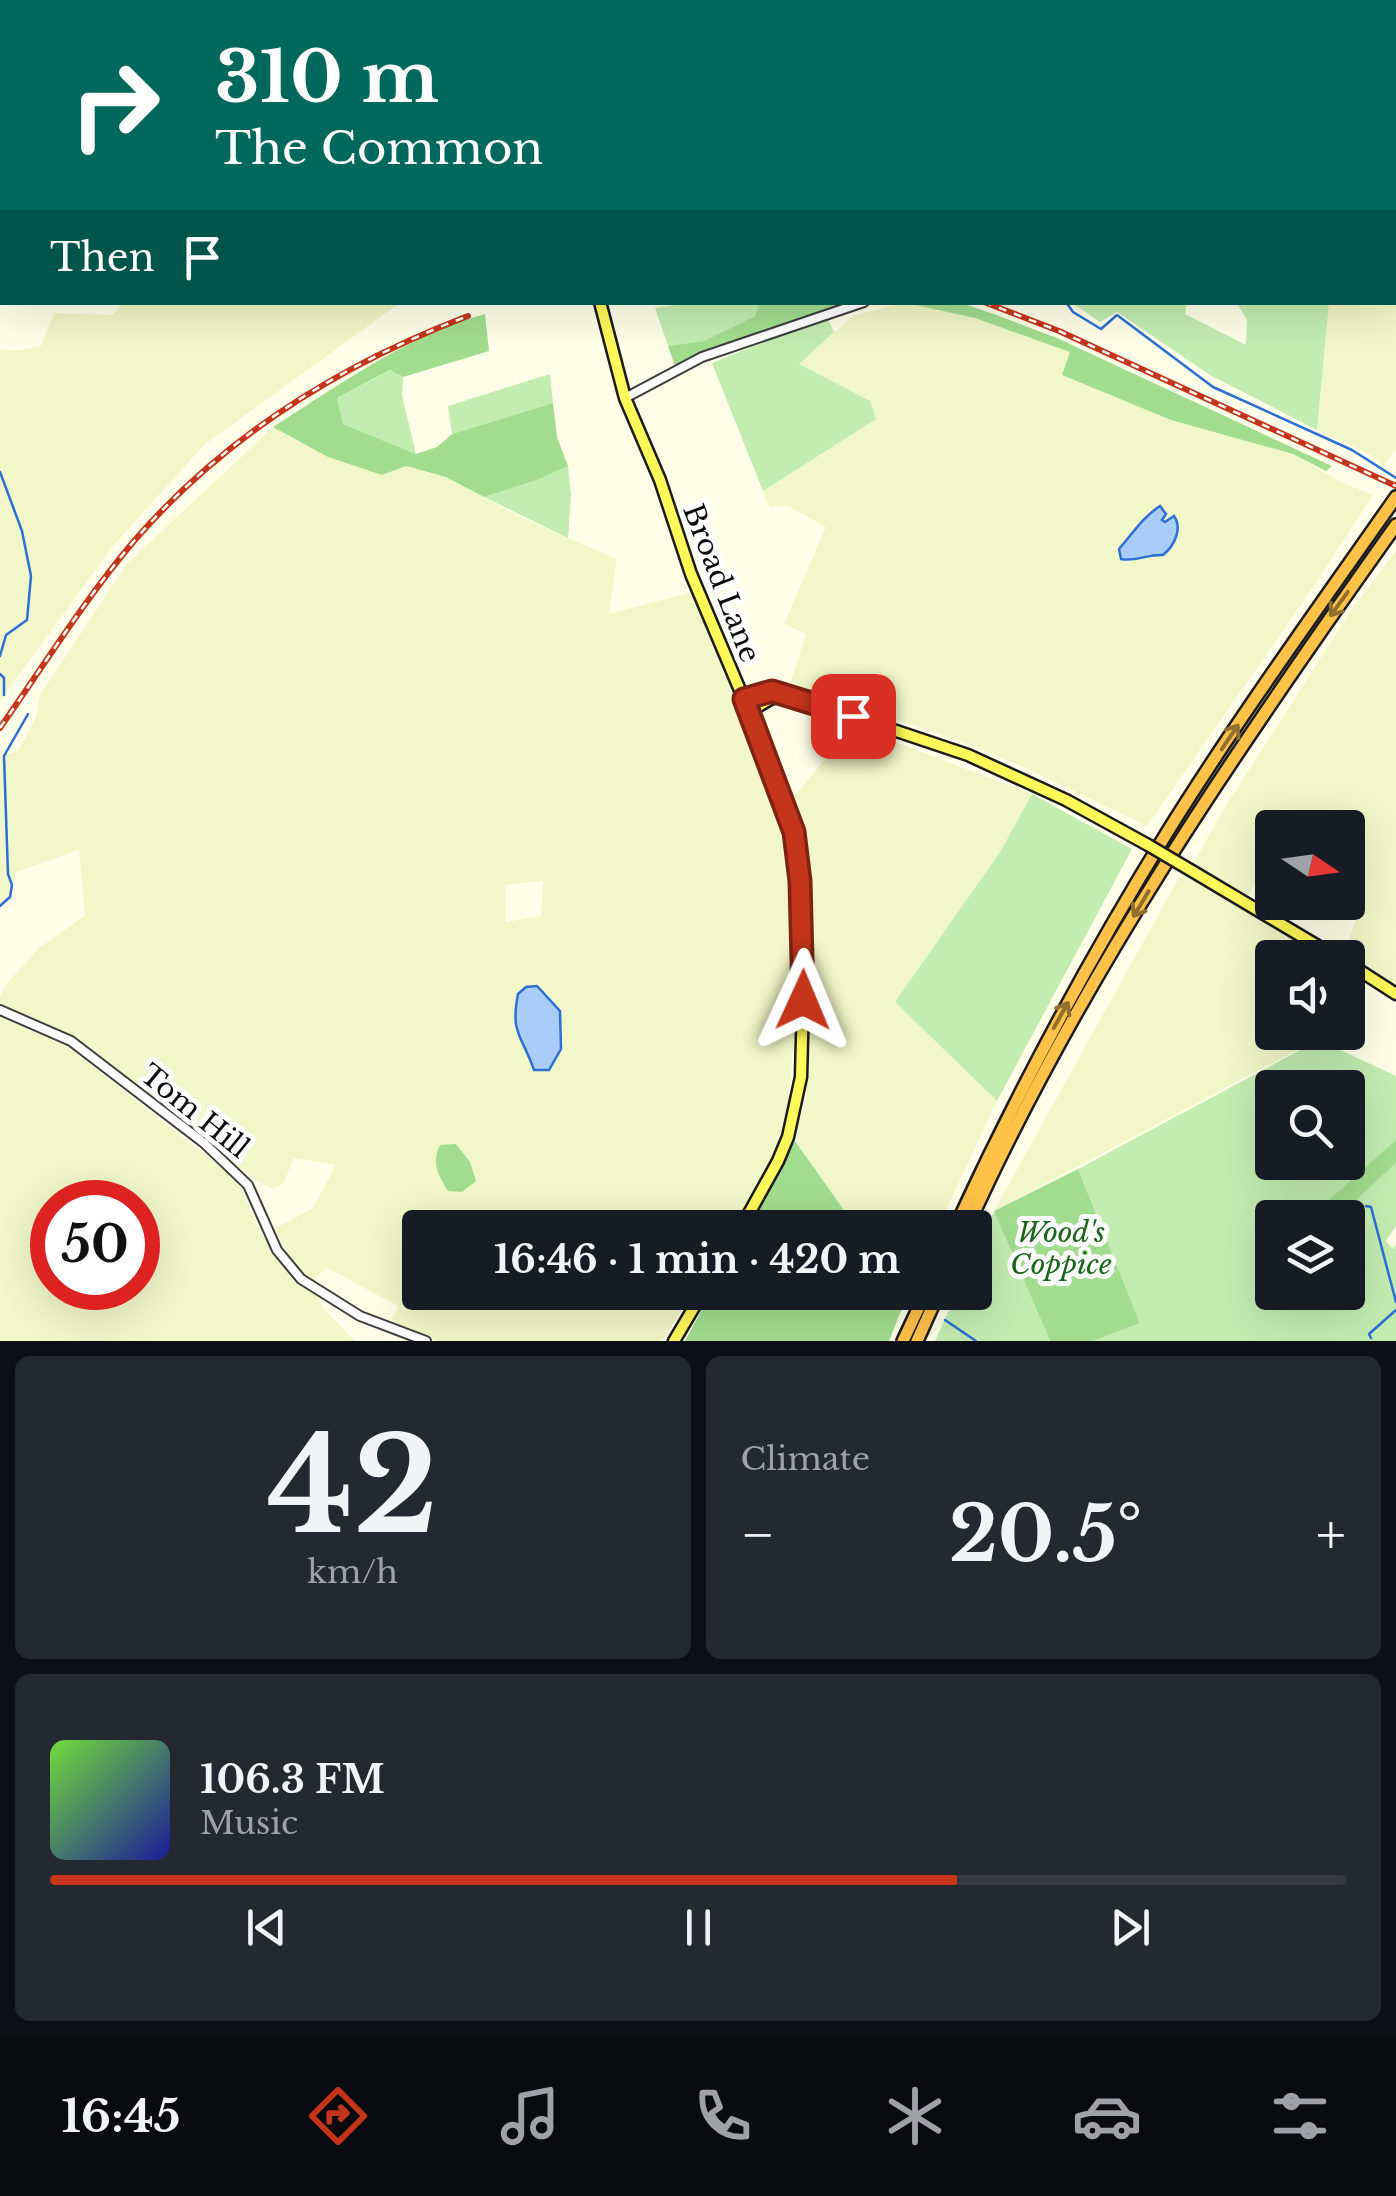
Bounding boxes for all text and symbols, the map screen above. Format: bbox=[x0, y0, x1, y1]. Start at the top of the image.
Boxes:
text: 310 m bbox=[215, 34, 439, 121]
icon: right bbox=[50, 40, 180, 170]
text: The Common bbox=[215, 120, 543, 176]
icon: arrive bbox=[175, 230, 230, 285]
text: Then bbox=[50, 234, 155, 281]
street label: Broad Lane bbox=[675, 499, 768, 667]
one-way arrow bbox=[1329, 590, 1350, 618]
pin bbox=[811, 674, 896, 759]
icon: arrive bbox=[826, 689, 881, 744]
one-way arrow bbox=[1219, 723, 1240, 752]
north arrow bbox=[1255, 810, 1365, 920]
map controls bbox=[1255, 810, 1365, 1310]
one-way arrow bbox=[1131, 890, 1151, 918]
button: sound bbox=[1255, 940, 1365, 1050]
position arrow bbox=[751, 948, 855, 1052]
one-way arrow bbox=[1052, 1001, 1072, 1030]
street label: Tom Hill bbox=[133, 1057, 256, 1166]
button: search bbox=[1255, 1070, 1365, 1180]
speed limit sign: 50 bbox=[30, 1180, 160, 1310]
button: layers bbox=[1255, 1200, 1365, 1310]
park label: Wood's Coppice bbox=[1010, 1215, 1112, 1282]
text: 16:46 · 1 min · 420 m bbox=[494, 1236, 900, 1283]
text: 42 bbox=[267, 1406, 438, 1567]
text: Climate bbox=[741, 1439, 870, 1479]
text: 20.5° bbox=[949, 1488, 1142, 1581]
text: − bbox=[741, 1501, 775, 1569]
text: + bbox=[1316, 1501, 1346, 1569]
text: km/h bbox=[307, 1552, 398, 1592]
text: 106.3 FM bbox=[200, 1756, 385, 1803]
text: Music bbox=[200, 1803, 298, 1843]
icon: previous bbox=[239, 1900, 294, 1955]
icon: pause bbox=[671, 1900, 726, 1955]
icon: next bbox=[1103, 1900, 1158, 1955]
icon: directions bbox=[303, 2081, 373, 2151]
icon: music bbox=[495, 2081, 565, 2151]
icon: phone bbox=[688, 2081, 758, 2151]
icon: climate bbox=[880, 2081, 950, 2151]
icon: car bbox=[1072, 2081, 1142, 2151]
icon: filters bbox=[1265, 2081, 1335, 2151]
text: 16:45 bbox=[61, 2088, 181, 2144]

